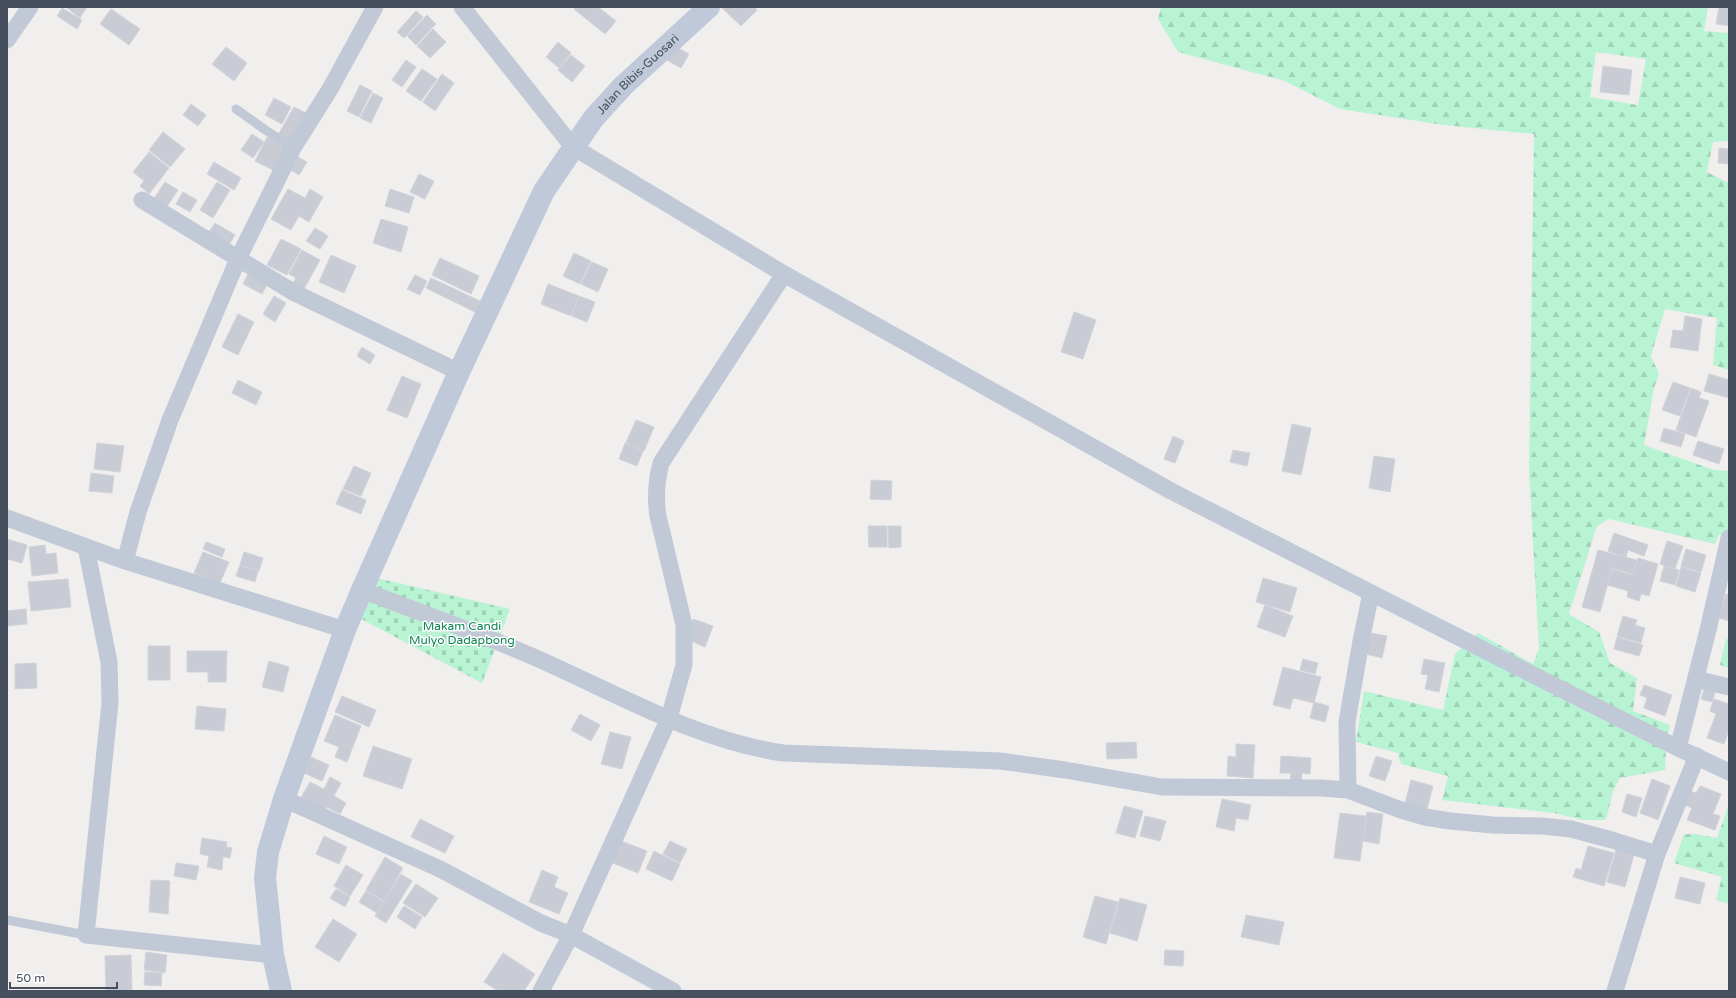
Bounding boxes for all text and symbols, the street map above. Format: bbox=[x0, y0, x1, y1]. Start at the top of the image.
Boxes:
street label: Jalan Bibis-Guosari bbox=[594, 31, 682, 117]
park label: Makam Candi Mulyo Dadapbong bbox=[409, 619, 515, 647]
scale bar bbox=[10, 964, 117, 990]
text: 50 m bbox=[16, 971, 45, 985]

